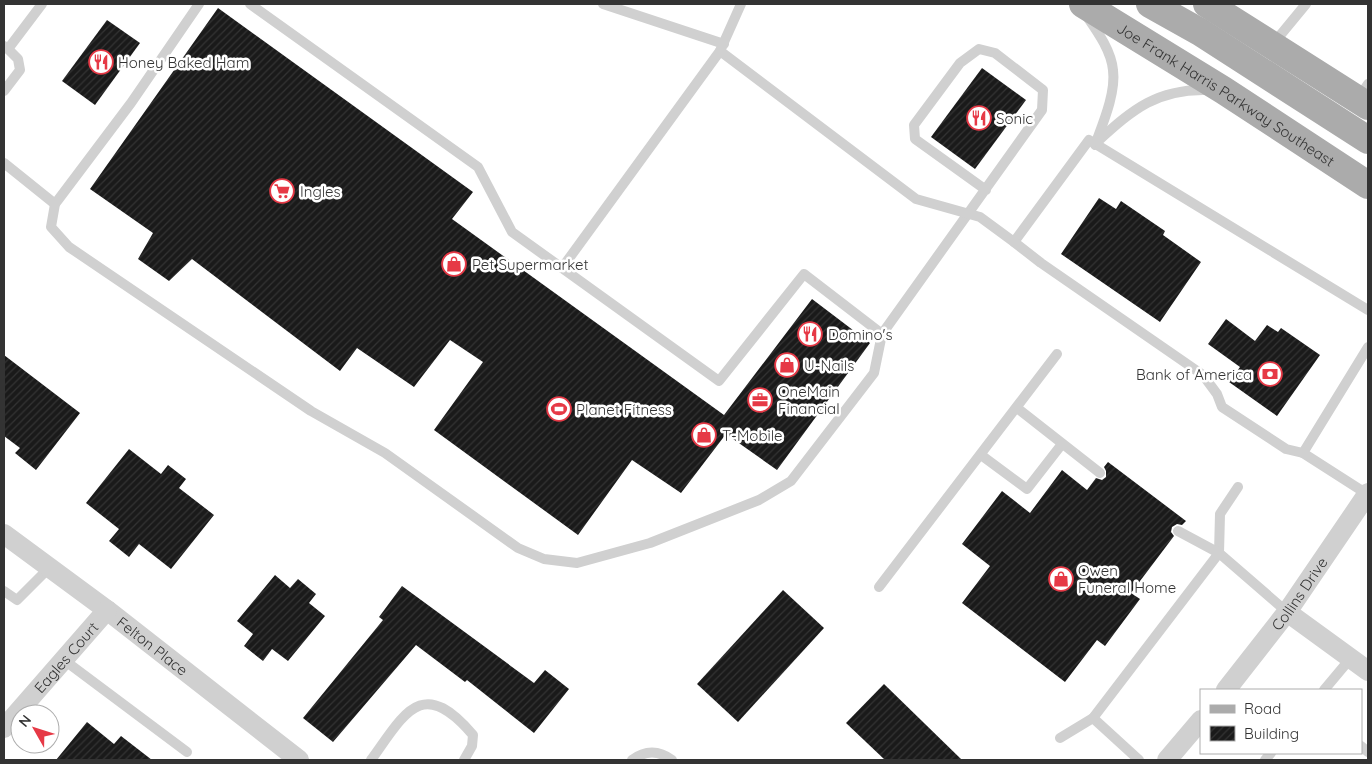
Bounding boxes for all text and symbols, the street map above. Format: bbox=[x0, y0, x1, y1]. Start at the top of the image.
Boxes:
street label: Joe Frank Harris Parkway Southeast bbox=[1114, 18, 1338, 170]
restaurant icon: Honey Baked Ham bbox=[88, 49, 114, 75]
place label: Honey Baked Ham bbox=[118, 53, 249, 72]
restaurant icon: Sonic bbox=[966, 105, 992, 131]
place label: Sonic bbox=[996, 109, 1033, 128]
supermarket icon: Ingles bbox=[269, 178, 295, 204]
place label: Ingles bbox=[300, 182, 341, 201]
shop icon: Pet Supermarket bbox=[441, 251, 467, 277]
place label: Pet Supermarket bbox=[472, 255, 589, 274]
restaurant icon: Domino's bbox=[797, 321, 823, 347]
place label: Domino's bbox=[828, 325, 893, 344]
shop icon: U-Nails bbox=[774, 352, 800, 378]
place label: U-Nails bbox=[804, 356, 854, 375]
bank icon: Bank of America bbox=[1257, 361, 1283, 387]
place label: Bank of America bbox=[1136, 365, 1252, 384]
place label: OneMain Financial bbox=[778, 382, 840, 418]
office icon: OneMain Financial bbox=[747, 387, 773, 413]
sports icon: Planet Fitness bbox=[546, 396, 572, 422]
place label: Planet Fitness bbox=[576, 400, 672, 419]
shop icon: T-Mobile bbox=[691, 422, 717, 448]
place label: T-Mobile bbox=[722, 426, 782, 445]
street label: Collins Drive bbox=[1267, 553, 1331, 634]
place label: Owen Funeral Home bbox=[1078, 561, 1176, 597]
shop icon: Owen Funeral Home bbox=[1048, 566, 1074, 592]
street label: Felton Place bbox=[113, 612, 192, 679]
street label: Eagles Court bbox=[30, 618, 102, 697]
legend bbox=[1200, 689, 1362, 754]
text: Road bbox=[1244, 699, 1281, 718]
north arrow bbox=[10, 704, 60, 754]
text: N bbox=[15, 711, 35, 730]
text: Building bbox=[1244, 724, 1299, 743]

